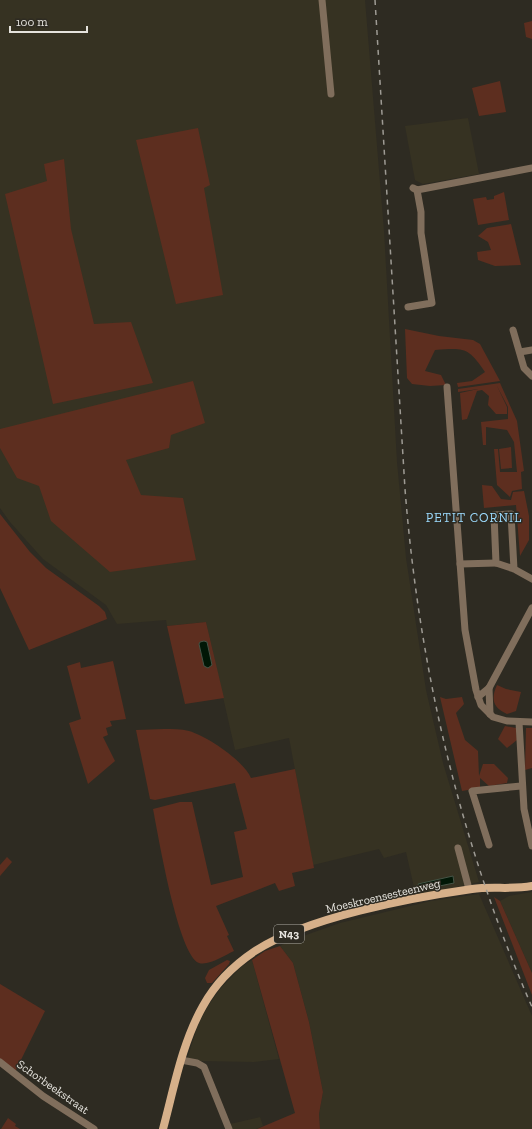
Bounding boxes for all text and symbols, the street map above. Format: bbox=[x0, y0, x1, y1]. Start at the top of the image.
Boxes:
scale bar bbox=[10, 8, 87, 34]
text: 100 m bbox=[16, 15, 48, 29]
district label: PETIT CORNIL bbox=[426, 510, 522, 525]
street label: Moeskroensesteenweg bbox=[324, 876, 442, 916]
road number: N43 bbox=[274, 925, 304, 943]
street label: Schorbeekstraat bbox=[14, 1057, 92, 1117]

